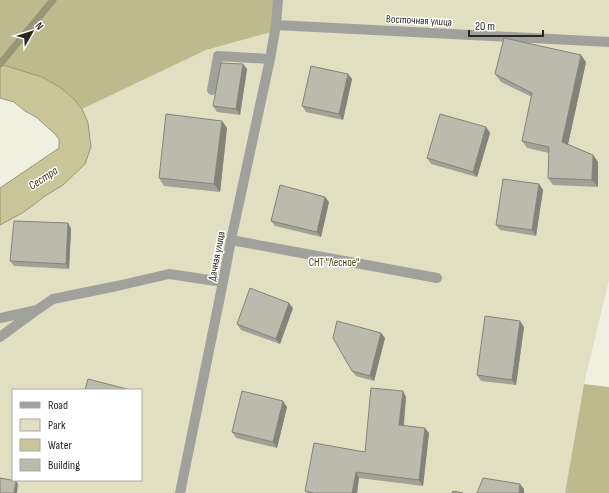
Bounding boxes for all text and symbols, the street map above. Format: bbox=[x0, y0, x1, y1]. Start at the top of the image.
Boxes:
north arrow bbox=[12, 12, 52, 52]
street label: Восточная улица bbox=[386, 12, 452, 29]
scale bar bbox=[469, 12, 543, 38]
text: 20 m bbox=[475, 19, 495, 34]
text: N bbox=[32, 20, 46, 32]
water label: Сестра bbox=[26, 163, 61, 193]
street label: Дачная улица bbox=[205, 230, 228, 282]
park label: СНТ "Лесное" bbox=[309, 256, 359, 269]
legend bbox=[12, 389, 142, 481]
text: Road bbox=[48, 398, 68, 413]
text: Park bbox=[48, 418, 66, 433]
text: Water bbox=[48, 438, 72, 453]
text: Building bbox=[48, 458, 80, 473]

